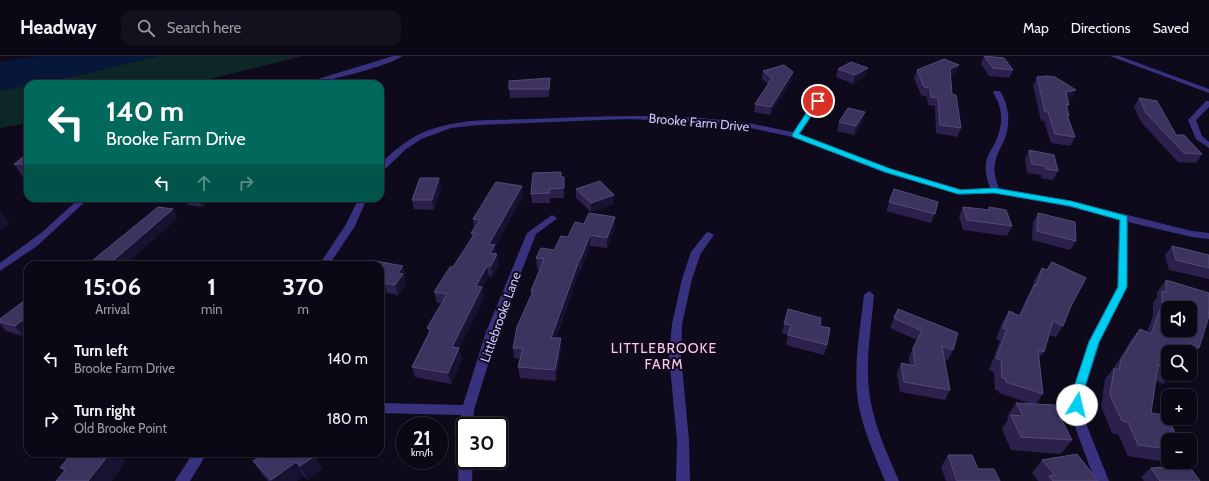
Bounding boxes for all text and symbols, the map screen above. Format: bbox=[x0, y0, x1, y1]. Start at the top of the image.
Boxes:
search box bbox=[121, 10, 401, 46]
text: Headway bbox=[20, 16, 97, 39]
icon: search bbox=[135, 17, 157, 39]
text: Search here bbox=[167, 19, 241, 37]
text: Map bbox=[1023, 19, 1049, 37]
text: Directions bbox=[1071, 19, 1131, 37]
text: Saved bbox=[1153, 19, 1189, 37]
pin bbox=[801, 84, 835, 118]
icon: arrive bbox=[807, 90, 829, 112]
text: 140 m bbox=[106, 94, 184, 128]
icon: left bbox=[40, 96, 92, 148]
street label: Brooke Farm Drive bbox=[648, 110, 750, 134]
text: Brooke Farm Drive bbox=[106, 128, 246, 150]
icon: left bbox=[151, 172, 173, 194]
icon: ahead bbox=[193, 172, 215, 194]
icon: right bbox=[235, 172, 257, 194]
street label: Littlebrooke Lane bbox=[476, 269, 524, 364]
text: 15:06 bbox=[84, 272, 141, 301]
text: 1 bbox=[207, 272, 216, 301]
text: 370 bbox=[282, 272, 324, 301]
text: Arrival bbox=[95, 301, 130, 317]
text: min bbox=[201, 301, 223, 317]
text: m bbox=[298, 301, 309, 317]
map controls bbox=[1161, 301, 1197, 469]
button: sound bbox=[1161, 301, 1197, 337]
district label: LITTLEBROOKE FARM bbox=[611, 339, 717, 373]
text: Turn left bbox=[74, 342, 128, 360]
button: search bbox=[1161, 345, 1197, 381]
icon: left bbox=[40, 348, 62, 370]
text: 140 m bbox=[327, 350, 368, 368]
text: Brooke Farm Drive bbox=[74, 360, 175, 376]
position arrow bbox=[1056, 384, 1098, 426]
button: + bbox=[1161, 389, 1197, 425]
text: Turn right bbox=[74, 402, 135, 420]
icon: right bbox=[40, 408, 62, 430]
text: 180 m bbox=[327, 410, 368, 428]
speed limit sign: 30 bbox=[456, 417, 508, 469]
text: Old Brooke Point bbox=[74, 420, 167, 436]
text: 21 bbox=[413, 426, 431, 450]
button: − bbox=[1161, 433, 1197, 469]
text: km/h bbox=[411, 446, 433, 459]

